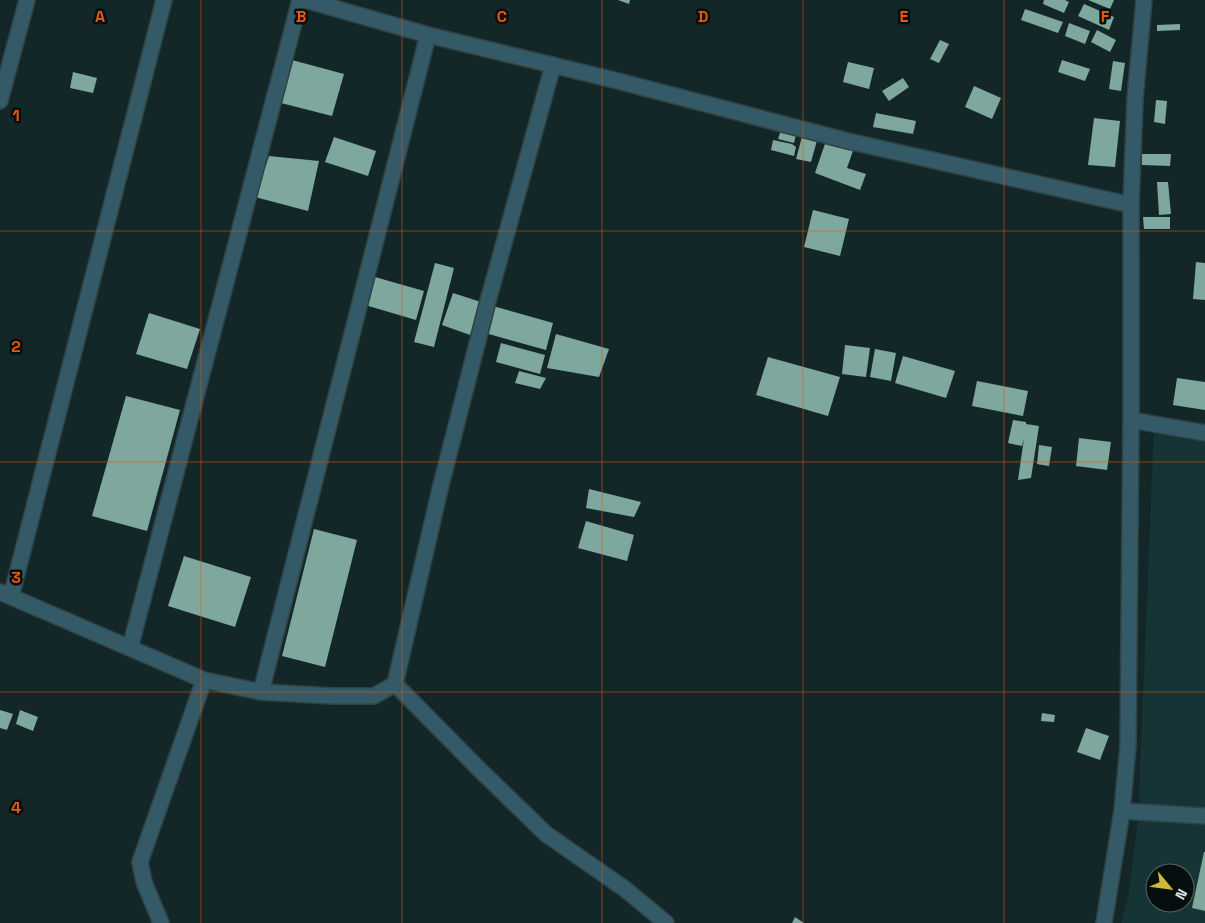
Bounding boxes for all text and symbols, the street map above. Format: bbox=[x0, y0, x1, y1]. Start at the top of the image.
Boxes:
text: A bbox=[95, 6, 105, 27]
text: B bbox=[296, 6, 306, 27]
text: C bbox=[497, 6, 507, 27]
text: D bbox=[698, 6, 708, 27]
text: E bbox=[900, 6, 909, 27]
text: F bbox=[1101, 6, 1110, 27]
text: 1 bbox=[12, 105, 20, 126]
text: 2 bbox=[11, 336, 21, 357]
text: 3 bbox=[11, 567, 21, 588]
text: 4 bbox=[11, 797, 21, 818]
north arrow bbox=[1145, 863, 1195, 913]
text: N bbox=[1171, 886, 1192, 903]

